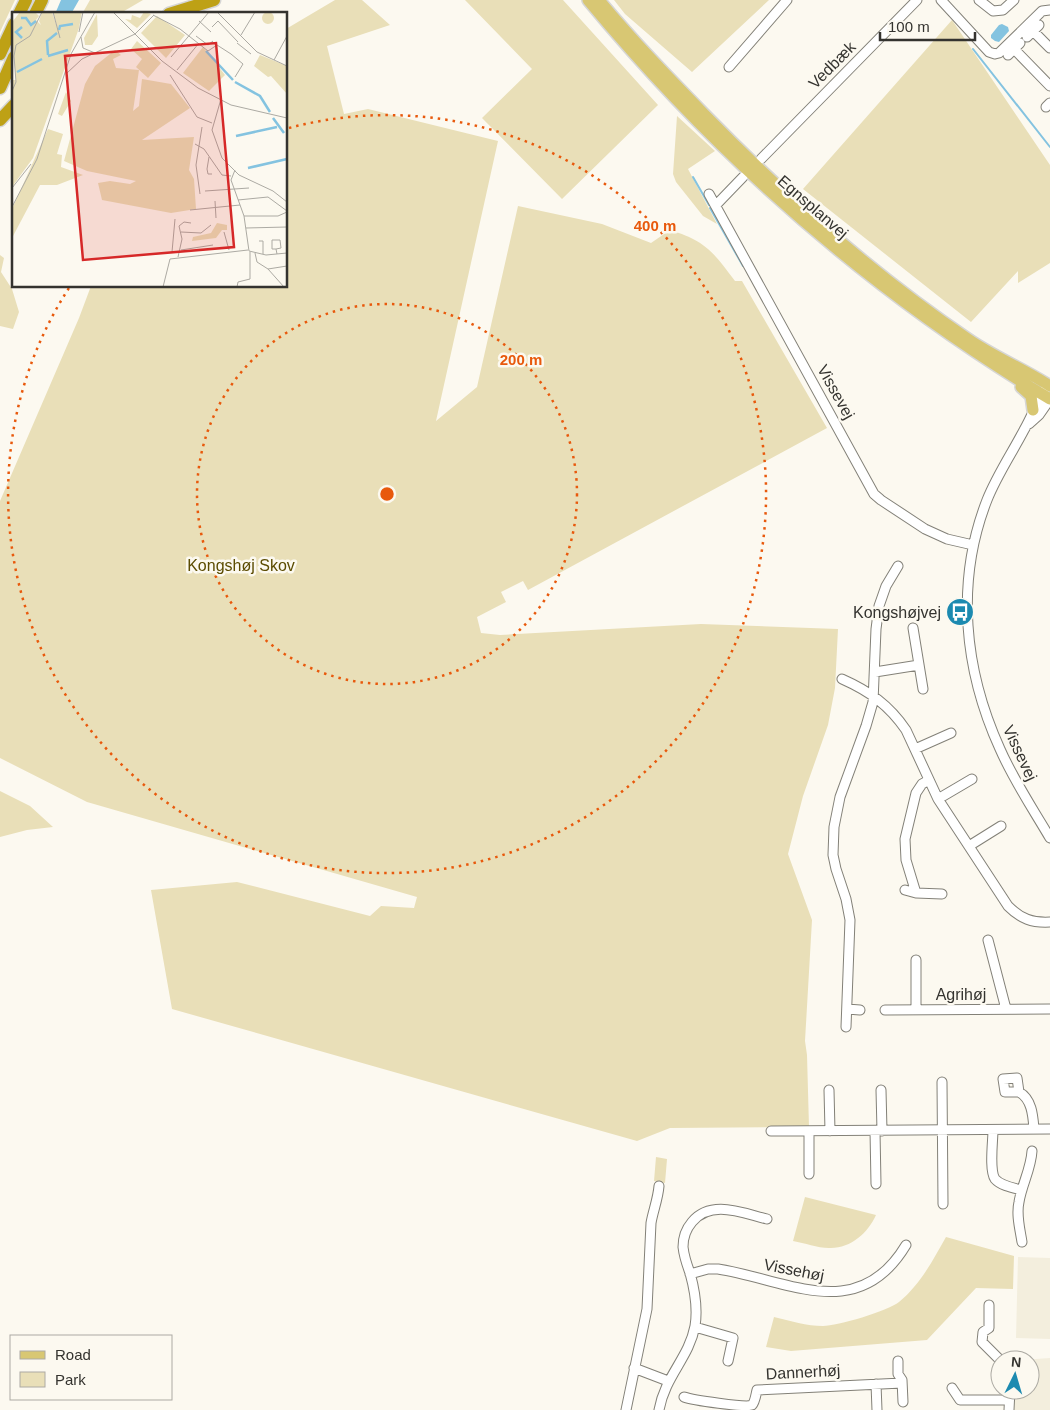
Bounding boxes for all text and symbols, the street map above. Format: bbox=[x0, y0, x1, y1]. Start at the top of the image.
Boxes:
scale bar bbox=[880, 10, 975, 42]
inset map bbox=[12, 12, 288, 288]
text: 100 m bbox=[888, 18, 930, 35]
street label: Vedbæk bbox=[805, 38, 859, 92]
street label: Egnsplanvej bbox=[775, 172, 851, 242]
text: 400 m bbox=[634, 217, 676, 234]
text: 200 m bbox=[500, 351, 542, 368]
street label: Vissevej bbox=[814, 362, 858, 422]
centre of rings bbox=[378, 485, 396, 503]
park label: Kongshøj Skov bbox=[187, 557, 295, 574]
bus stop icon: Kongshøjvej bbox=[945, 597, 975, 627]
place label: Kongshøjvej bbox=[853, 604, 941, 621]
street label: Vissevej bbox=[1000, 723, 1040, 783]
street label: Agrihøj bbox=[936, 986, 986, 1003]
street label: Vissehøj bbox=[762, 1256, 826, 1284]
legend bbox=[10, 1335, 172, 1400]
text: Road bbox=[55, 1346, 91, 1363]
north arrow bbox=[990, 1350, 1040, 1400]
text: N bbox=[1010, 1354, 1022, 1370]
street label: Dannerhøj bbox=[765, 1362, 841, 1382]
text: Park bbox=[55, 1371, 86, 1388]

